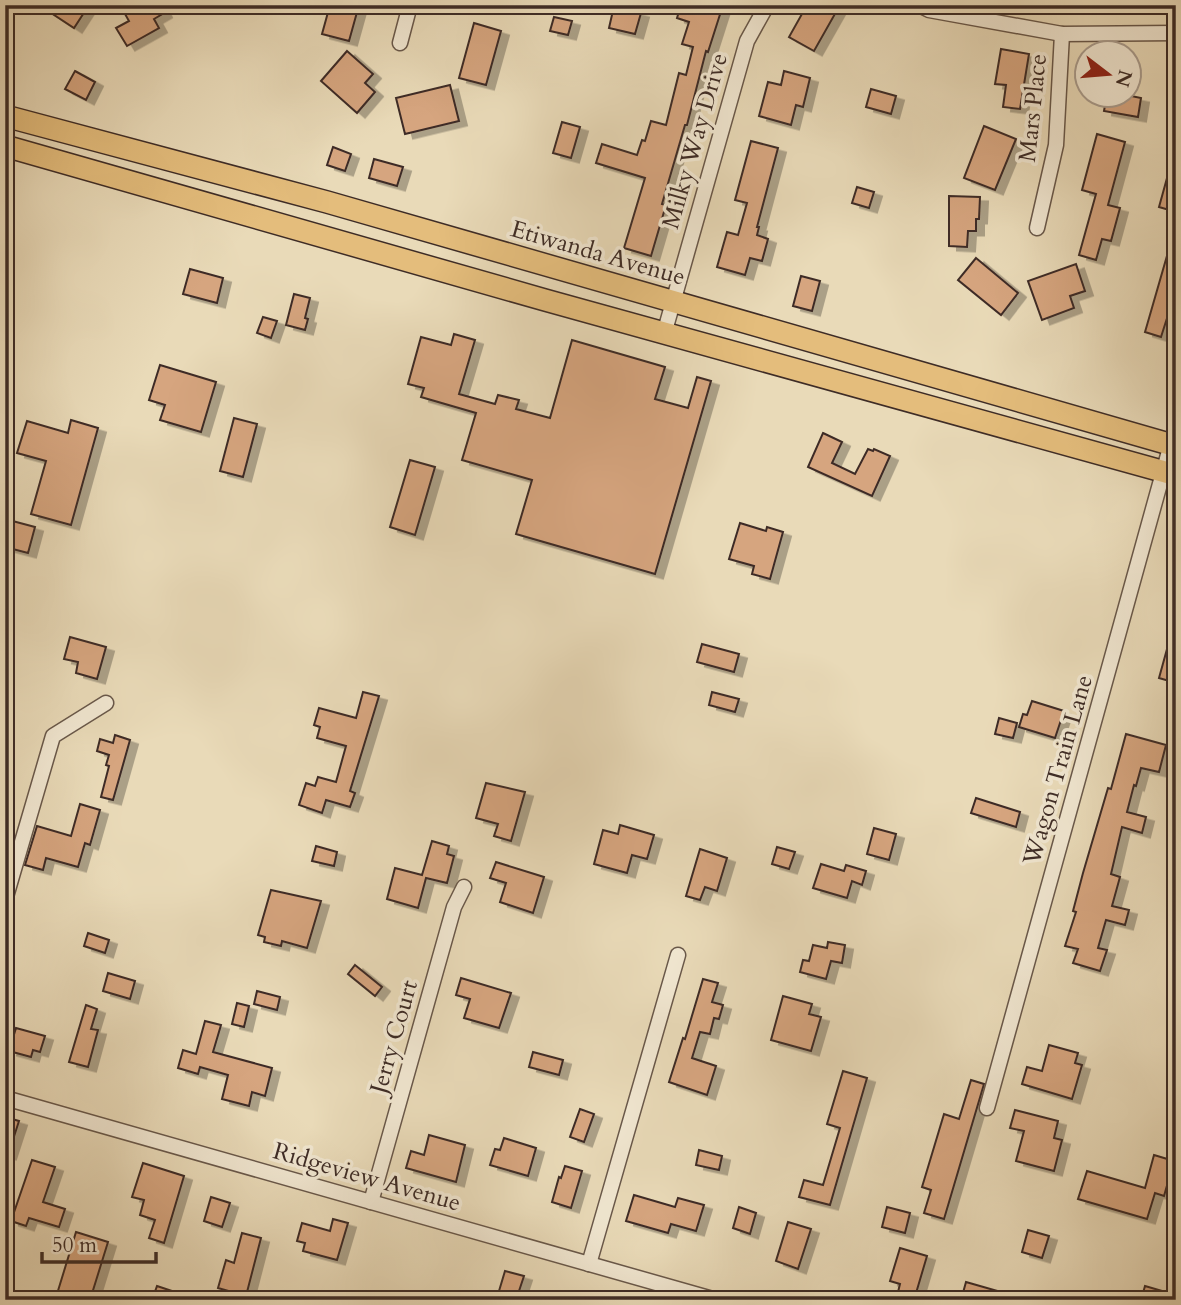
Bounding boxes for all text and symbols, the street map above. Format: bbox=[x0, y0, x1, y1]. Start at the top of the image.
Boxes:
north arrow bbox=[1072, 38, 1142, 108]
street label: Milky Way Drive bbox=[654, 49, 736, 233]
street label: Mars Place bbox=[1011, 52, 1055, 164]
text: N bbox=[1108, 67, 1138, 90]
street label: Etiwanda Avenue bbox=[507, 212, 689, 294]
street label: Wagon Train Lane bbox=[1015, 671, 1101, 870]
street label: Jerry Court bbox=[361, 976, 426, 1100]
street label: Ridgeview Avenue bbox=[269, 1134, 465, 1220]
scale bar bbox=[42, 1221, 156, 1265]
text: 50 m bbox=[52, 1231, 97, 1260]

